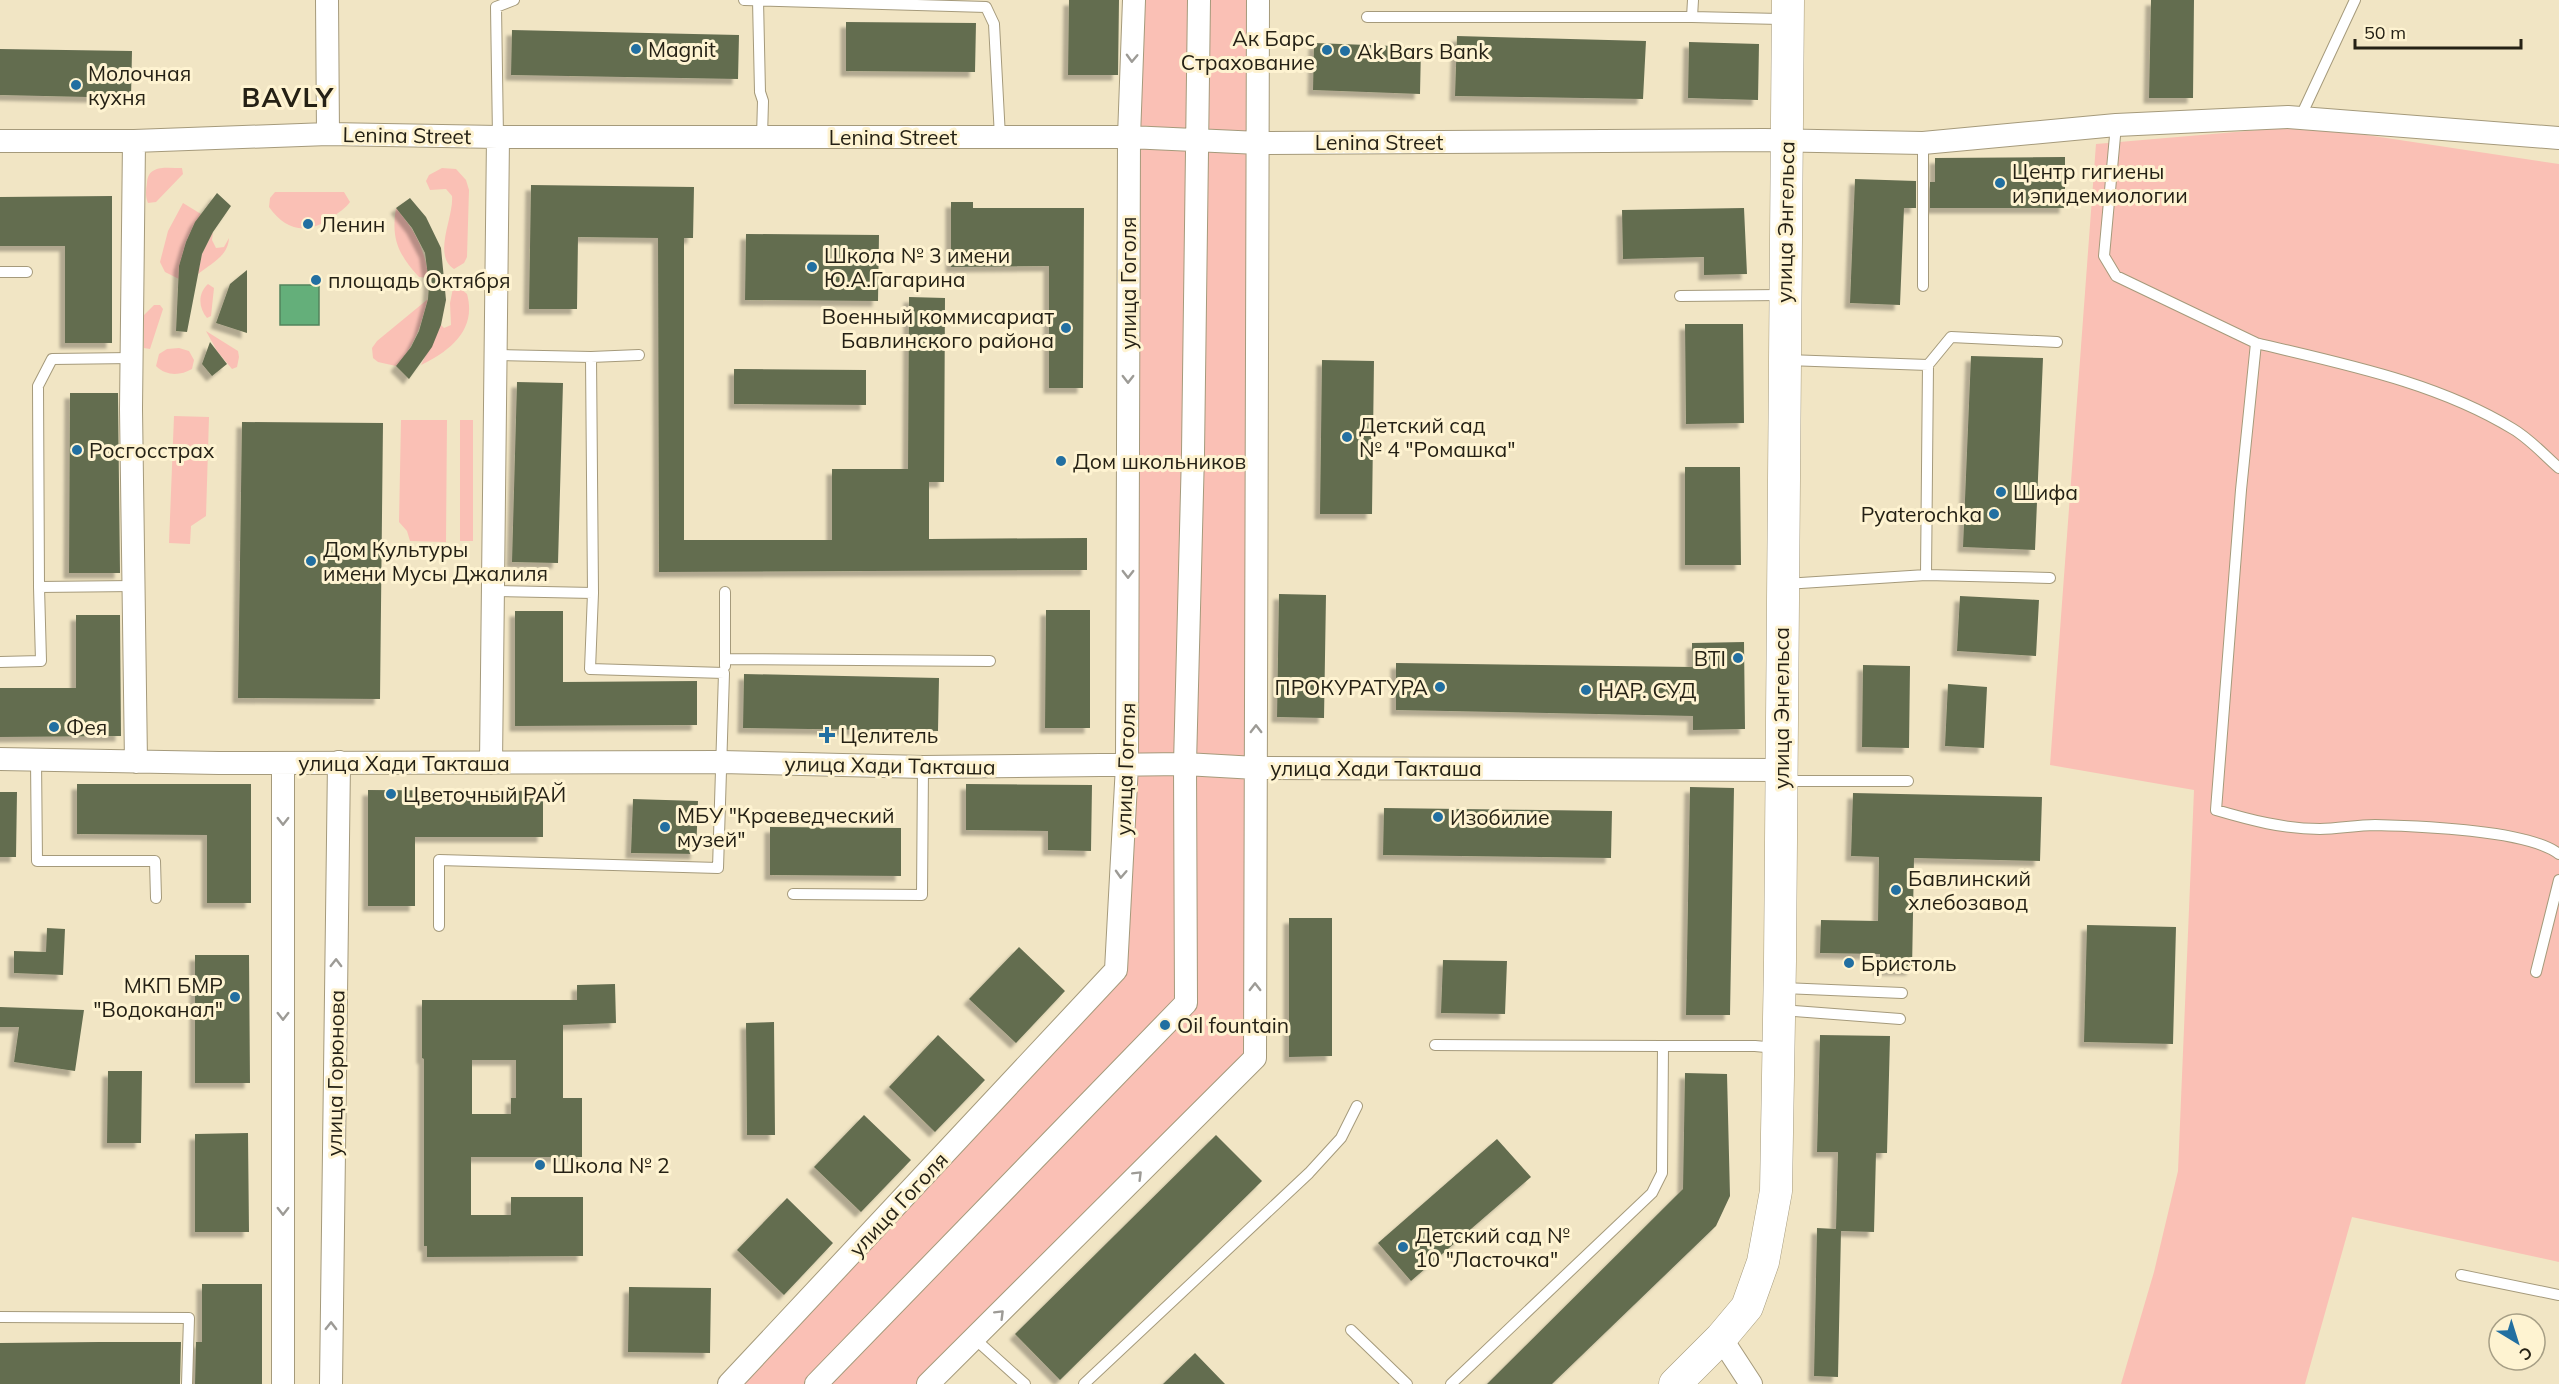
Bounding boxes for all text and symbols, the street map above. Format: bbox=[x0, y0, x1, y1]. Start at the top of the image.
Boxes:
scale bar bbox=[2355, 12, 2522, 50]
text: 50 m bbox=[2364, 21, 2406, 44]
place label: Ак Барс Страхование bbox=[1181, 25, 1315, 75]
place label: Magnit bbox=[648, 36, 716, 62]
place label: Ak Bars Bank bbox=[1357, 38, 1489, 64]
marker: Magnit bbox=[629, 42, 643, 56]
marker: Ак Барс Страхование bbox=[1320, 43, 1334, 57]
marker: Ak Bars Bank bbox=[1338, 44, 1352, 58]
one-way arrow bbox=[1125, 54, 1138, 63]
place label: Молочная кухня bbox=[88, 60, 191, 110]
marker: Молочная кухня bbox=[69, 78, 83, 92]
district label: BAVLY bbox=[241, 80, 335, 114]
street label: Lenina Street bbox=[343, 121, 471, 149]
street label: Lenina Street bbox=[829, 124, 957, 150]
street label: Lenina Street bbox=[1315, 129, 1443, 155]
street label: улица Энгельса bbox=[1771, 141, 1799, 303]
place label: Центр гигиены и эпидемиологии bbox=[2012, 158, 2188, 208]
marker: Центр гигиены и эпидемиологии bbox=[1993, 176, 2007, 190]
place label: Ленин bbox=[320, 211, 385, 237]
street label: улица Гоголя bbox=[1115, 216, 1141, 350]
marker: Ленин bbox=[301, 217, 315, 231]
place label: Школа № 3 имени Ю.А.Гагарина bbox=[824, 242, 1010, 292]
marker: Школа № 3 имени Ю.А.Гагарина bbox=[805, 260, 819, 274]
place label: площадь Октября bbox=[328, 267, 510, 293]
marker: площадь Октября bbox=[309, 273, 323, 287]
place label: Военный коммисариат Бавлинского района bbox=[822, 303, 1054, 353]
marker: Военный коммисариат Бавлинского района bbox=[1059, 321, 1073, 335]
one-way arrow bbox=[1122, 375, 1134, 384]
place label: Детский сад № 4 "Ромашка" bbox=[1359, 412, 1516, 462]
marker: Детский сад № 4 "Ромашка" bbox=[1340, 430, 1354, 444]
place label: Росгосстрах bbox=[89, 437, 215, 463]
marker: Росгосстрах bbox=[70, 443, 84, 457]
place label: Дом школьников bbox=[1073, 448, 1246, 474]
marker: Дом школьников bbox=[1054, 454, 1068, 468]
place label: Шифа bbox=[2013, 479, 2078, 505]
marker: Шифа bbox=[1994, 485, 2008, 499]
place label: Pyaterochka bbox=[1861, 501, 1982, 527]
marker: Pyaterochka bbox=[1987, 507, 2001, 521]
place label: Дом Культуры имени Мусы Джалиля bbox=[323, 536, 548, 586]
marker: Дом Культуры имени Мусы Джалиля bbox=[304, 554, 318, 568]
one-way arrow bbox=[1122, 570, 1134, 579]
street label: улица Энгельса bbox=[1768, 627, 1794, 789]
place label: BTI bbox=[1694, 645, 1726, 671]
marker: BTI bbox=[1731, 651, 1745, 665]
place label: ПРОКУРАТУРА bbox=[1275, 674, 1429, 700]
place label: НАР. СУД bbox=[1598, 677, 1696, 703]
marker: ПРОКУРАТУРА bbox=[1433, 680, 1447, 694]
marker: НАР. СУД bbox=[1579, 683, 1593, 697]
street label: улица Гоголя bbox=[1110, 702, 1140, 836]
place label: Фея bbox=[66, 714, 107, 740]
marker: Фея bbox=[47, 720, 61, 734]
place label: Целитель bbox=[840, 722, 938, 748]
one-way arrow bbox=[1250, 724, 1262, 733]
marker: Целитель bbox=[818, 726, 836, 744]
street label: улица Хади Такташа bbox=[298, 750, 510, 776]
street label: улица Хади Такташа bbox=[784, 750, 996, 780]
street label: улица Хади Такташа bbox=[1270, 755, 1482, 781]
place label: Цветочный РАЙ bbox=[403, 781, 566, 807]
marker: Цветочный РАЙ bbox=[384, 787, 398, 801]
place label: МБУ "Краеведческий музей" bbox=[677, 802, 894, 852]
place label: Изобилие bbox=[1450, 804, 1550, 830]
marker: Изобилие bbox=[1431, 810, 1445, 824]
one-way arrow bbox=[277, 817, 289, 826]
marker: МБУ "Краеведческий музей" bbox=[658, 820, 672, 834]
place label: Бавлинский хлебозавод bbox=[1908, 865, 2031, 915]
one-way arrow bbox=[1115, 870, 1128, 879]
marker: Бавлинский хлебозавод bbox=[1889, 883, 1903, 897]
place label: Бристоль bbox=[1861, 950, 1957, 976]
marker: Бристоль bbox=[1842, 956, 1856, 970]
one-way arrow bbox=[330, 958, 342, 967]
place label: МКП БМР "Водоканал" bbox=[93, 972, 223, 1022]
one-way arrow bbox=[1249, 982, 1261, 991]
street label: улица Горюнова bbox=[321, 989, 349, 1157]
marker: МКП БМР "Водоканал" bbox=[228, 990, 242, 1004]
one-way arrow bbox=[277, 1012, 289, 1021]
place label: Oil fountain bbox=[1177, 1012, 1289, 1038]
marker: Oil fountain bbox=[1158, 1018, 1172, 1032]
street label: улица Гоголя bbox=[843, 1146, 953, 1262]
place label: Школа № 2 bbox=[552, 1152, 670, 1178]
marker: Школа № 2 bbox=[533, 1158, 547, 1172]
one-way arrow bbox=[1130, 1172, 1141, 1183]
one-way arrow bbox=[277, 1207, 289, 1216]
place label: Детский сад № 10 "Ласточка" bbox=[1415, 1222, 1570, 1272]
marker: Детский сад № 10 "Ласточка" bbox=[1396, 1240, 1410, 1254]
one-way arrow bbox=[992, 1310, 1003, 1321]
north arrow bbox=[2487, 1312, 2547, 1372]
one-way arrow bbox=[325, 1321, 337, 1330]
text: С bbox=[2516, 1343, 2537, 1365]

